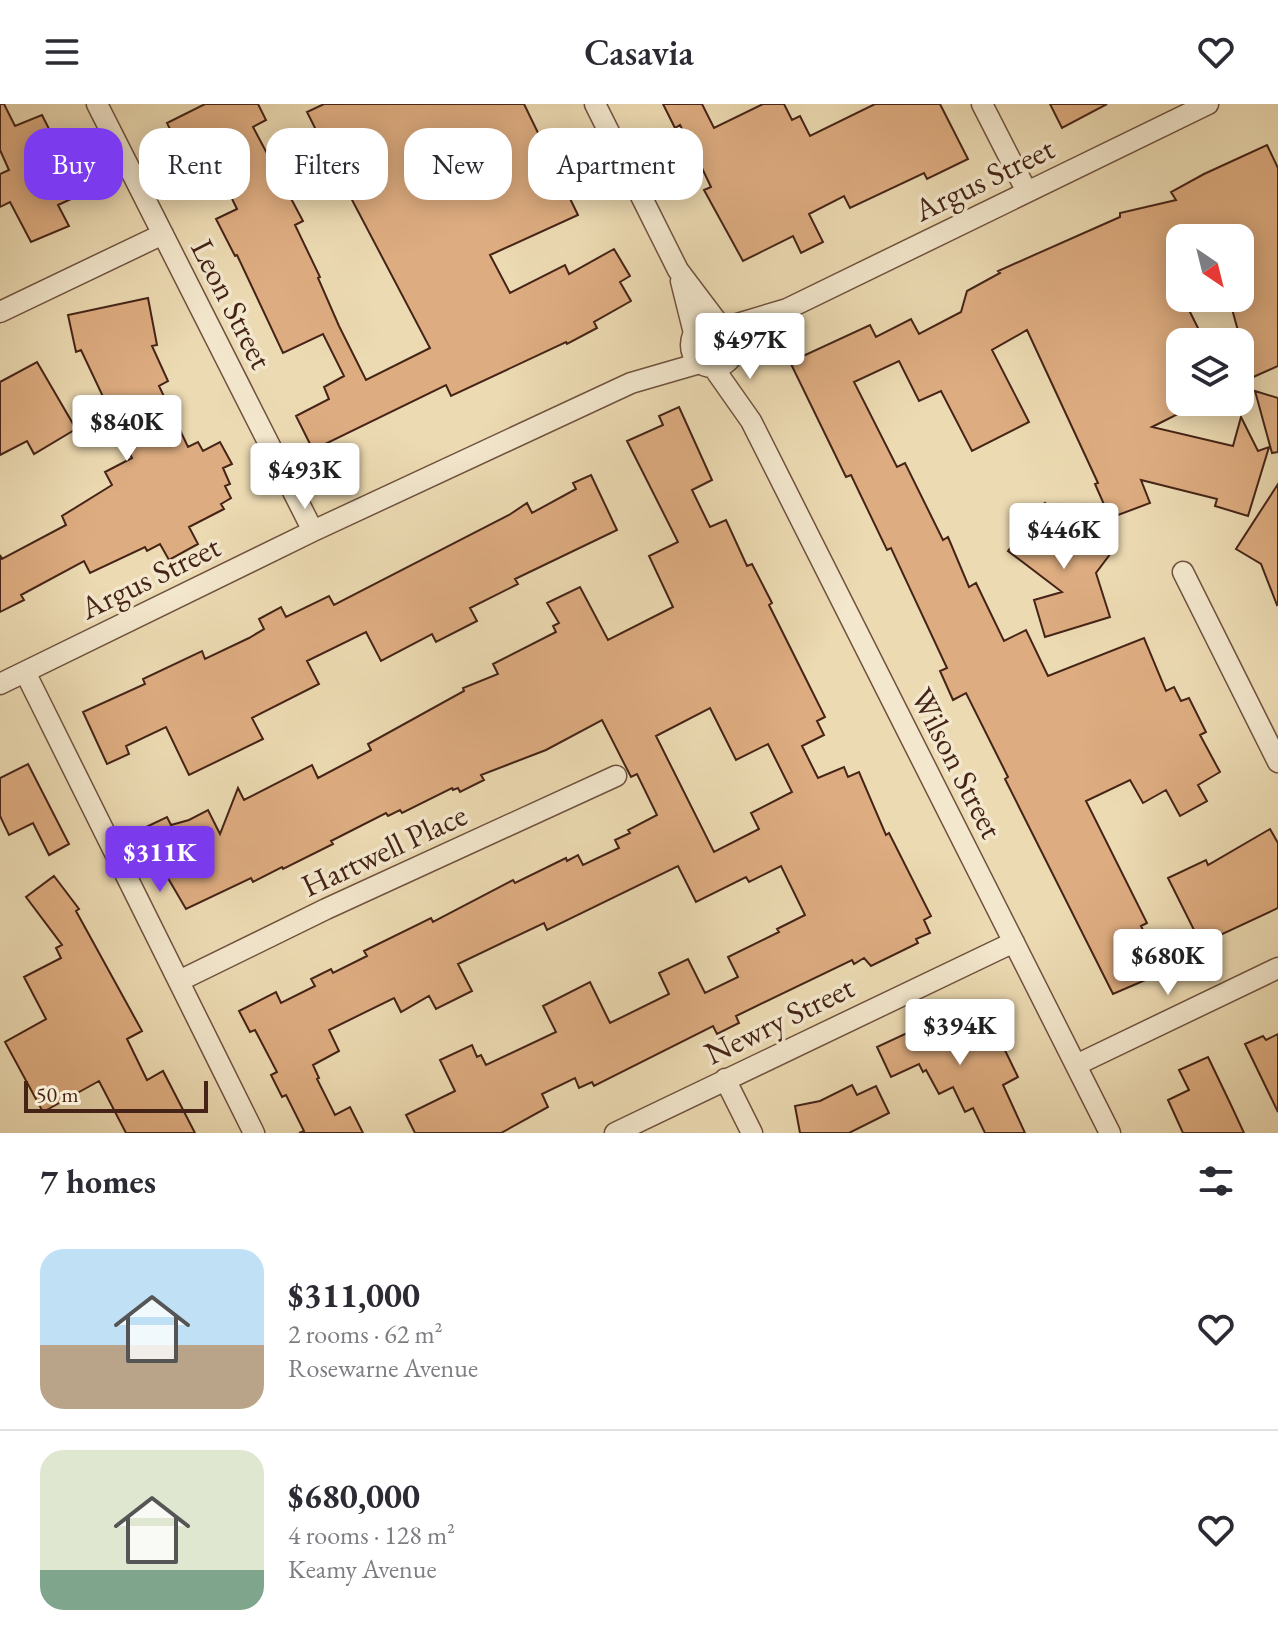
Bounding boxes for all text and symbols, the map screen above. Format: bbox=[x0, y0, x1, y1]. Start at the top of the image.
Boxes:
text: Casavia bbox=[584, 29, 694, 76]
icon: menu bbox=[40, 30, 84, 74]
icon: heart bbox=[1194, 30, 1238, 74]
street label: Argus Street bbox=[906, 127, 1061, 231]
chip: Buy bbox=[24, 128, 123, 200]
chip: Rent bbox=[139, 128, 250, 200]
chip: Filters bbox=[266, 128, 388, 200]
chip: New bbox=[404, 128, 512, 200]
chip: Apartment bbox=[528, 128, 703, 200]
north arrow bbox=[1166, 224, 1254, 312]
map controls bbox=[1166, 224, 1254, 416]
street label: Leon Street bbox=[181, 232, 283, 376]
pin: $497K bbox=[694, 313, 806, 381]
text: $497K bbox=[713, 322, 787, 356]
button: layers bbox=[1166, 328, 1254, 416]
pin: $840K bbox=[71, 395, 183, 463]
text: $840K bbox=[90, 404, 164, 438]
pin: $493K bbox=[249, 443, 361, 511]
text: $493K bbox=[268, 452, 342, 486]
pin: $446K bbox=[1008, 503, 1120, 571]
text: $446K bbox=[1027, 512, 1101, 546]
street label: Argus Street bbox=[72, 525, 227, 629]
street label: Wilson Street bbox=[901, 680, 1013, 846]
street label: Hartwell Place bbox=[295, 793, 473, 907]
pin: $311K bbox=[104, 826, 216, 894]
text: $311K bbox=[123, 835, 197, 869]
pin: $680K bbox=[1112, 929, 1224, 997]
text: $680K bbox=[1131, 938, 1205, 972]
street label: Newry Street bbox=[697, 966, 861, 1074]
pin: $394K bbox=[904, 999, 1016, 1067]
text: $394K bbox=[923, 1008, 997, 1042]
scale bar bbox=[24, 1077, 208, 1113]
text: 50 m bbox=[36, 1080, 79, 1109]
text: 7 homes bbox=[40, 1159, 156, 1203]
icon: filters bbox=[1194, 1159, 1238, 1203]
text: $311,000 bbox=[288, 1273, 420, 1317]
icon: home bbox=[104, 1281, 200, 1377]
icon: heart bbox=[1194, 1307, 1238, 1351]
text: 2 rooms · 62 m² bbox=[288, 1317, 443, 1351]
text: Rosewarne Avenue bbox=[288, 1351, 478, 1385]
text: $680,000 bbox=[288, 1474, 420, 1518]
icon: home bbox=[104, 1482, 200, 1578]
icon: heart bbox=[1194, 1508, 1238, 1552]
text: 4 rooms · 128 m² bbox=[288, 1518, 455, 1552]
text: Keamy Avenue bbox=[288, 1552, 437, 1586]

